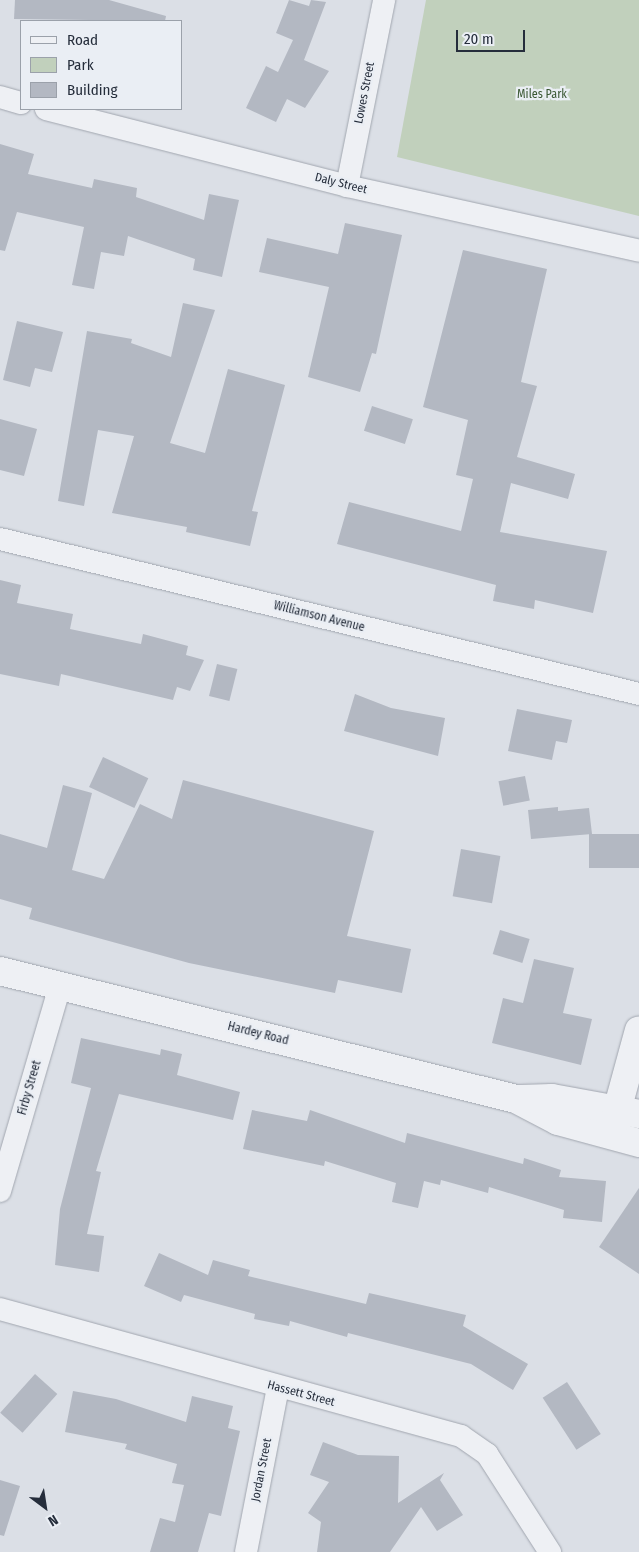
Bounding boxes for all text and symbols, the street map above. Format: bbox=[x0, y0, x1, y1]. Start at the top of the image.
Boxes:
legend bbox=[20, 20, 182, 110]
scale bar bbox=[459, 20, 528, 52]
text: 20 m bbox=[464, 30, 494, 48]
text: Road bbox=[67, 31, 98, 49]
text: Park bbox=[67, 56, 94, 74]
street label: Lowes Street bbox=[352, 61, 378, 125]
text: Building bbox=[67, 81, 118, 99]
park label: Miles Park bbox=[517, 88, 567, 102]
street label: Daly Street bbox=[313, 171, 369, 197]
street label: Williamson Avenue bbox=[272, 599, 366, 635]
street label: Hardey Road bbox=[226, 1019, 290, 1049]
street label: Firby Street bbox=[15, 1059, 45, 1117]
street label: Hassett Street bbox=[266, 1378, 336, 1410]
street label: Jordan Street bbox=[249, 1437, 275, 1503]
north arrow bbox=[20, 1482, 70, 1532]
text: N bbox=[45, 1511, 61, 1530]

